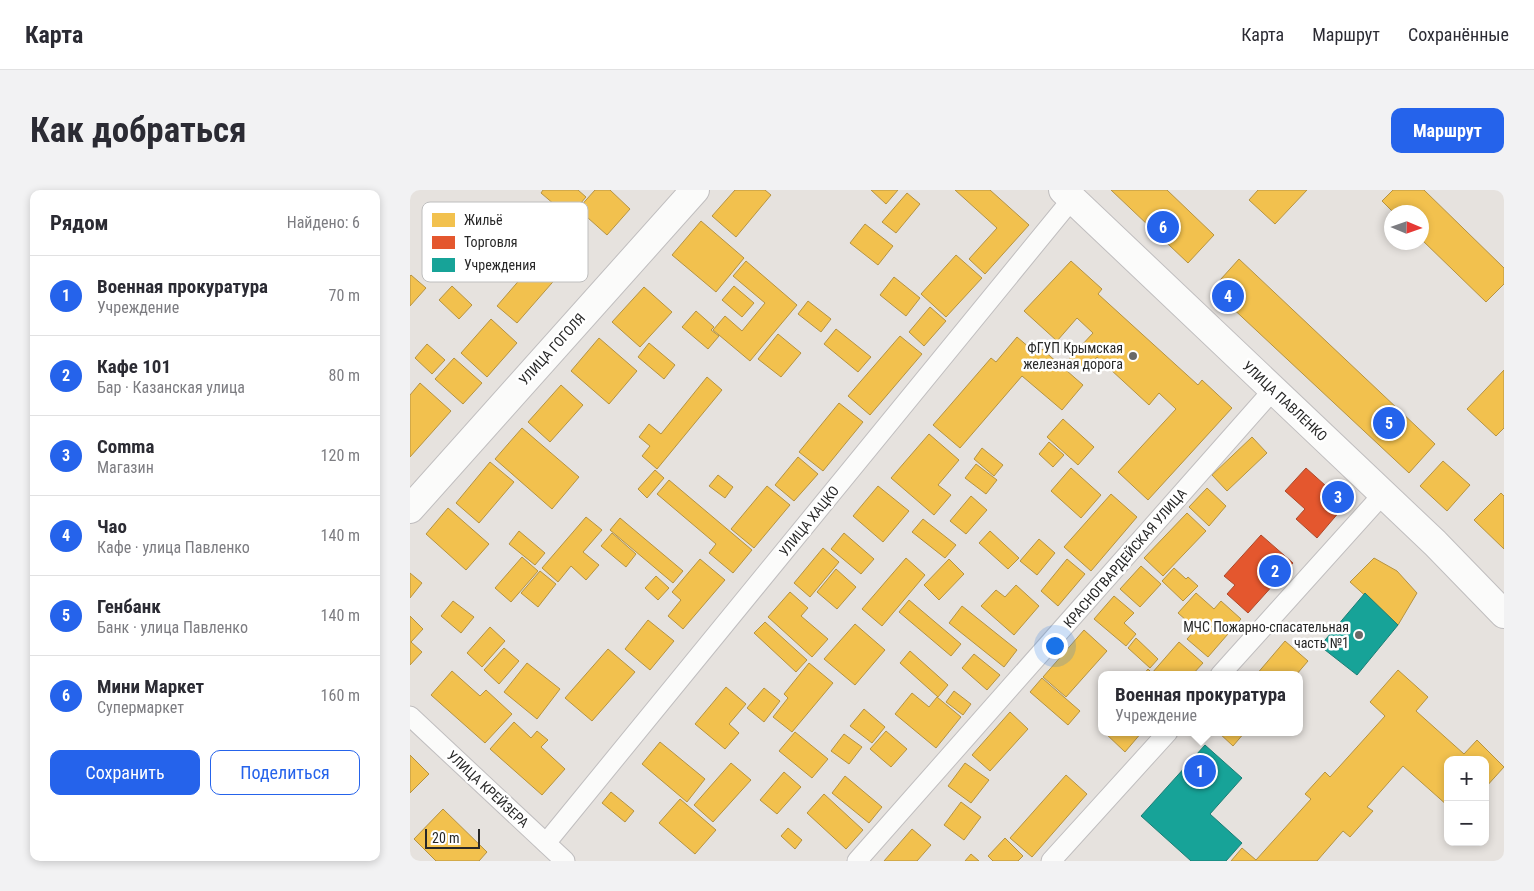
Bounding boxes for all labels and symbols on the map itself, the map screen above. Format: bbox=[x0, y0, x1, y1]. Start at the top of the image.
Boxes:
legend bbox=[422, 202, 588, 282]
north arrow bbox=[1384, 205, 1429, 250]
pin: 6 bbox=[1147, 208, 1179, 246]
text: Жильё bbox=[464, 212, 503, 228]
text: Торговля bbox=[464, 234, 518, 250]
text: Учреждения bbox=[464, 257, 536, 273]
pin: 4 bbox=[1212, 277, 1244, 315]
street label: УЛИЦА ГОГОЛЯ bbox=[516, 310, 588, 388]
place label: ФГУП Крымская железная дорога bbox=[1023, 340, 1123, 372]
marker: ФГУП Крымская железная дорога bbox=[1127, 350, 1139, 362]
street label: УЛИЦА ПАВЛЕНКО bbox=[1239, 358, 1331, 444]
pin: 5 bbox=[1373, 404, 1405, 442]
pin: 3 bbox=[1322, 478, 1354, 516]
street label: УЛИЦА ХАЦКО bbox=[776, 483, 842, 559]
street label: КРАСНОГВАРДЕЙСКАЯ УЛИЦА bbox=[1060, 485, 1190, 631]
pin: 2 bbox=[1259, 552, 1291, 590]
place label: МЧС Пожарно-спасательная часть №1 bbox=[1183, 619, 1349, 651]
marker: МЧС Пожарно-спасательная часть №1 bbox=[1353, 629, 1365, 641]
your location bbox=[1042, 633, 1068, 659]
street label: УЛИЦА КРЕЙЗЕРА bbox=[444, 747, 532, 831]
pin: 1 bbox=[1184, 752, 1216, 790]
scale bar bbox=[425, 826, 480, 849]

